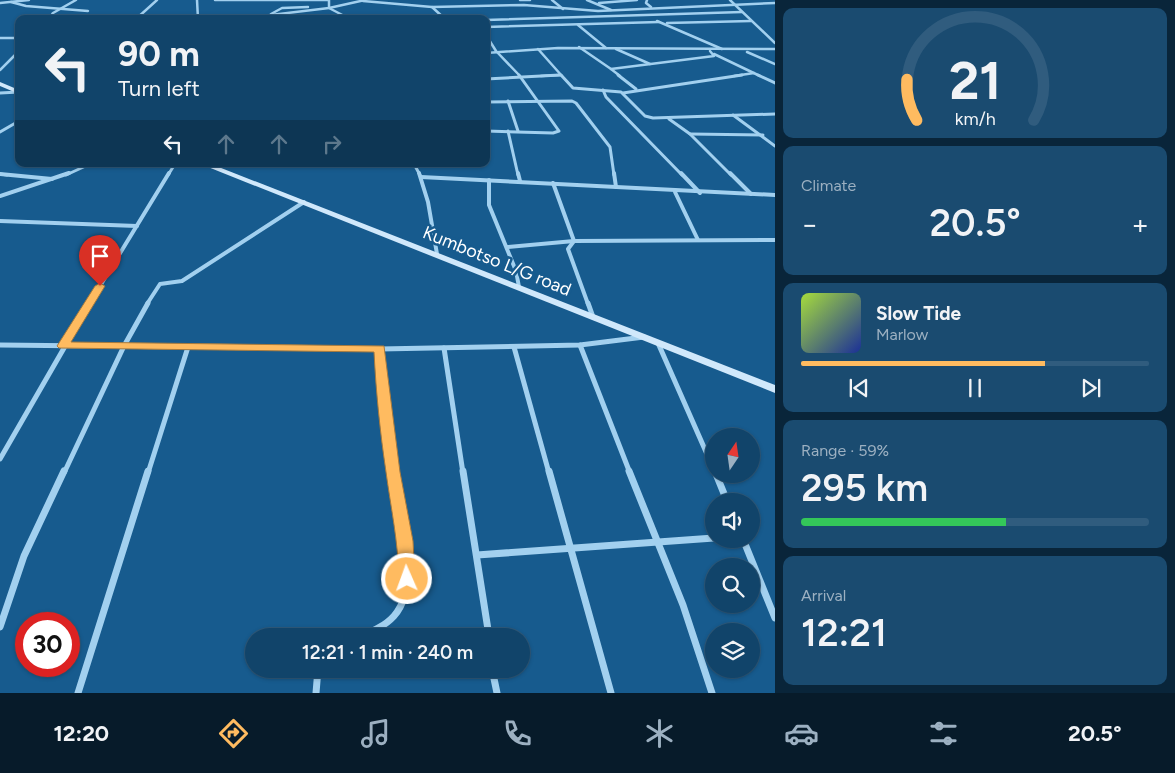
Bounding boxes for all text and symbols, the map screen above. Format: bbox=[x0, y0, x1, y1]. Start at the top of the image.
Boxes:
text: 90 m bbox=[118, 33, 200, 75]
icon: left bbox=[35, 35, 100, 100]
text: 21 bbox=[949, 50, 1001, 112]
text: Turn left bbox=[118, 75, 200, 102]
text: km/h bbox=[955, 108, 995, 129]
icon: left bbox=[159, 130, 187, 158]
icon: ahead bbox=[212, 130, 240, 158]
icon: ahead bbox=[265, 130, 293, 158]
icon: right bbox=[318, 130, 346, 158]
text: Climate bbox=[801, 176, 856, 195]
text: 20.5° bbox=[929, 200, 1021, 246]
text: − bbox=[801, 207, 818, 241]
text: + bbox=[1132, 207, 1149, 241]
street label: Kumbotso L/G road bbox=[420, 221, 574, 301]
pin bbox=[79, 235, 121, 286]
icon: arrive bbox=[86, 242, 114, 270]
text: Slow Tide bbox=[876, 302, 961, 325]
text: Marlow bbox=[876, 325, 928, 344]
icon: previous bbox=[845, 374, 873, 402]
icon: pause bbox=[961, 374, 989, 402]
icon: next bbox=[1077, 374, 1105, 402]
north arrow bbox=[705, 428, 760, 482]
map controls bbox=[705, 428, 760, 678]
text: Range · 59% bbox=[801, 441, 889, 460]
text: 295 km bbox=[801, 465, 928, 511]
button: sound bbox=[705, 493, 760, 548]
position arrow bbox=[380, 552, 432, 604]
button: search bbox=[705, 558, 760, 613]
text: Arrival bbox=[801, 586, 846, 605]
text: 12:21 bbox=[801, 610, 887, 656]
speed limit sign: 30 bbox=[15, 612, 80, 677]
button: layers bbox=[705, 623, 760, 678]
text: 12:21 · 1 min · 240 m bbox=[302, 641, 473, 664]
icon: directions bbox=[216, 716, 251, 751]
icon: music bbox=[358, 716, 393, 751]
icon: phone bbox=[500, 716, 535, 751]
icon: climate bbox=[642, 716, 677, 751]
icon: car bbox=[784, 716, 819, 751]
icon: filters bbox=[926, 716, 961, 751]
text: 12:20 bbox=[53, 720, 109, 747]
text: 20.5° bbox=[1068, 720, 1121, 747]

